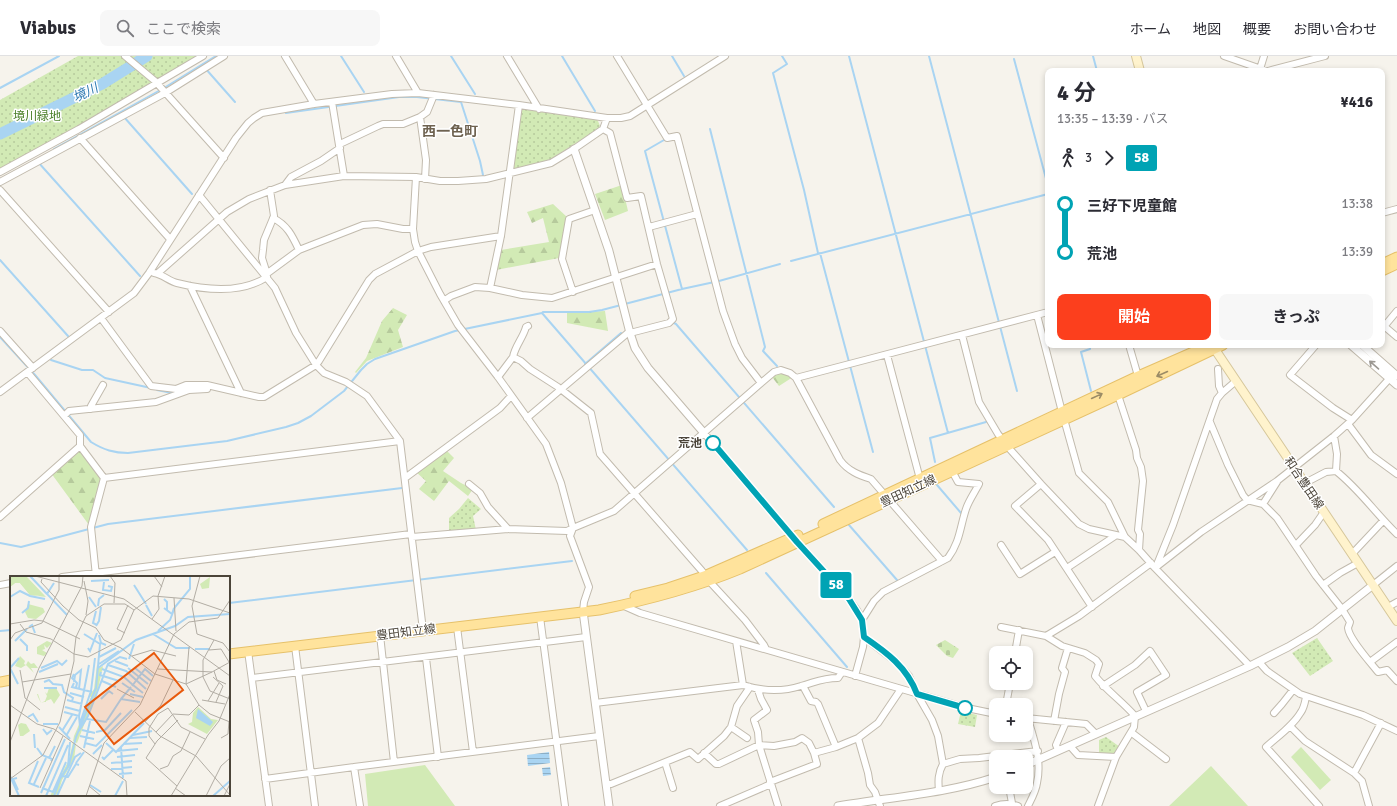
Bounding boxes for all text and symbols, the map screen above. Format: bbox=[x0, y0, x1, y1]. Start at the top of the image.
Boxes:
search box bbox=[100, 10, 380, 46]
text: Viabus bbox=[20, 16, 76, 40]
icon: search bbox=[114, 17, 136, 39]
text: ここで検索 bbox=[146, 20, 221, 38]
text: ホーム bbox=[1129, 21, 1171, 38]
text: 地図 bbox=[1193, 21, 1221, 38]
text: 概要 bbox=[1243, 21, 1271, 38]
text: お問い合わせ bbox=[1293, 21, 1377, 38]
water label: 境川 bbox=[70, 79, 102, 106]
text: 4 分 bbox=[1057, 79, 1096, 106]
text: ¥416 bbox=[1341, 93, 1373, 111]
park label: 境川緑地 bbox=[13, 109, 61, 124]
text: 13:35 – 13:39 · バス bbox=[1057, 111, 1168, 127]
district label: 西一色町 bbox=[422, 123, 478, 140]
icon: walk bbox=[1057, 147, 1079, 169]
icon: forward bbox=[1098, 147, 1120, 169]
text: 58 bbox=[1134, 149, 1149, 166]
text: 3 bbox=[1085, 150, 1092, 166]
text: 13:38 bbox=[1341, 196, 1373, 212]
text: 三好下児童館 bbox=[1087, 197, 1177, 215]
text: 13:39 bbox=[1341, 244, 1373, 260]
text: 荒池 bbox=[1087, 245, 1117, 263]
button: 開始 bbox=[1057, 294, 1211, 340]
button: きっぷ bbox=[1219, 294, 1373, 340]
one-way arrow bbox=[1369, 361, 1379, 370]
one-way arrow bbox=[1157, 371, 1169, 378]
one-way arrow bbox=[1091, 392, 1103, 399]
marker: 荒池 bbox=[705, 435, 721, 451]
place label: 荒池 bbox=[678, 436, 702, 451]
street label: 和合豊田線 bbox=[1281, 454, 1327, 512]
street label: 豊田知立線 bbox=[878, 472, 939, 511]
line badge: 58 bbox=[818, 572, 854, 598]
inset map bbox=[10, 576, 230, 796]
text: 58 bbox=[828, 576, 844, 593]
street label: 豊田知立線 bbox=[375, 621, 437, 644]
map controls bbox=[989, 646, 1033, 794]
button: locate bbox=[989, 646, 1033, 690]
button: + bbox=[989, 698, 1033, 742]
unlabelled marker bbox=[957, 700, 973, 716]
button: − bbox=[989, 750, 1033, 794]

